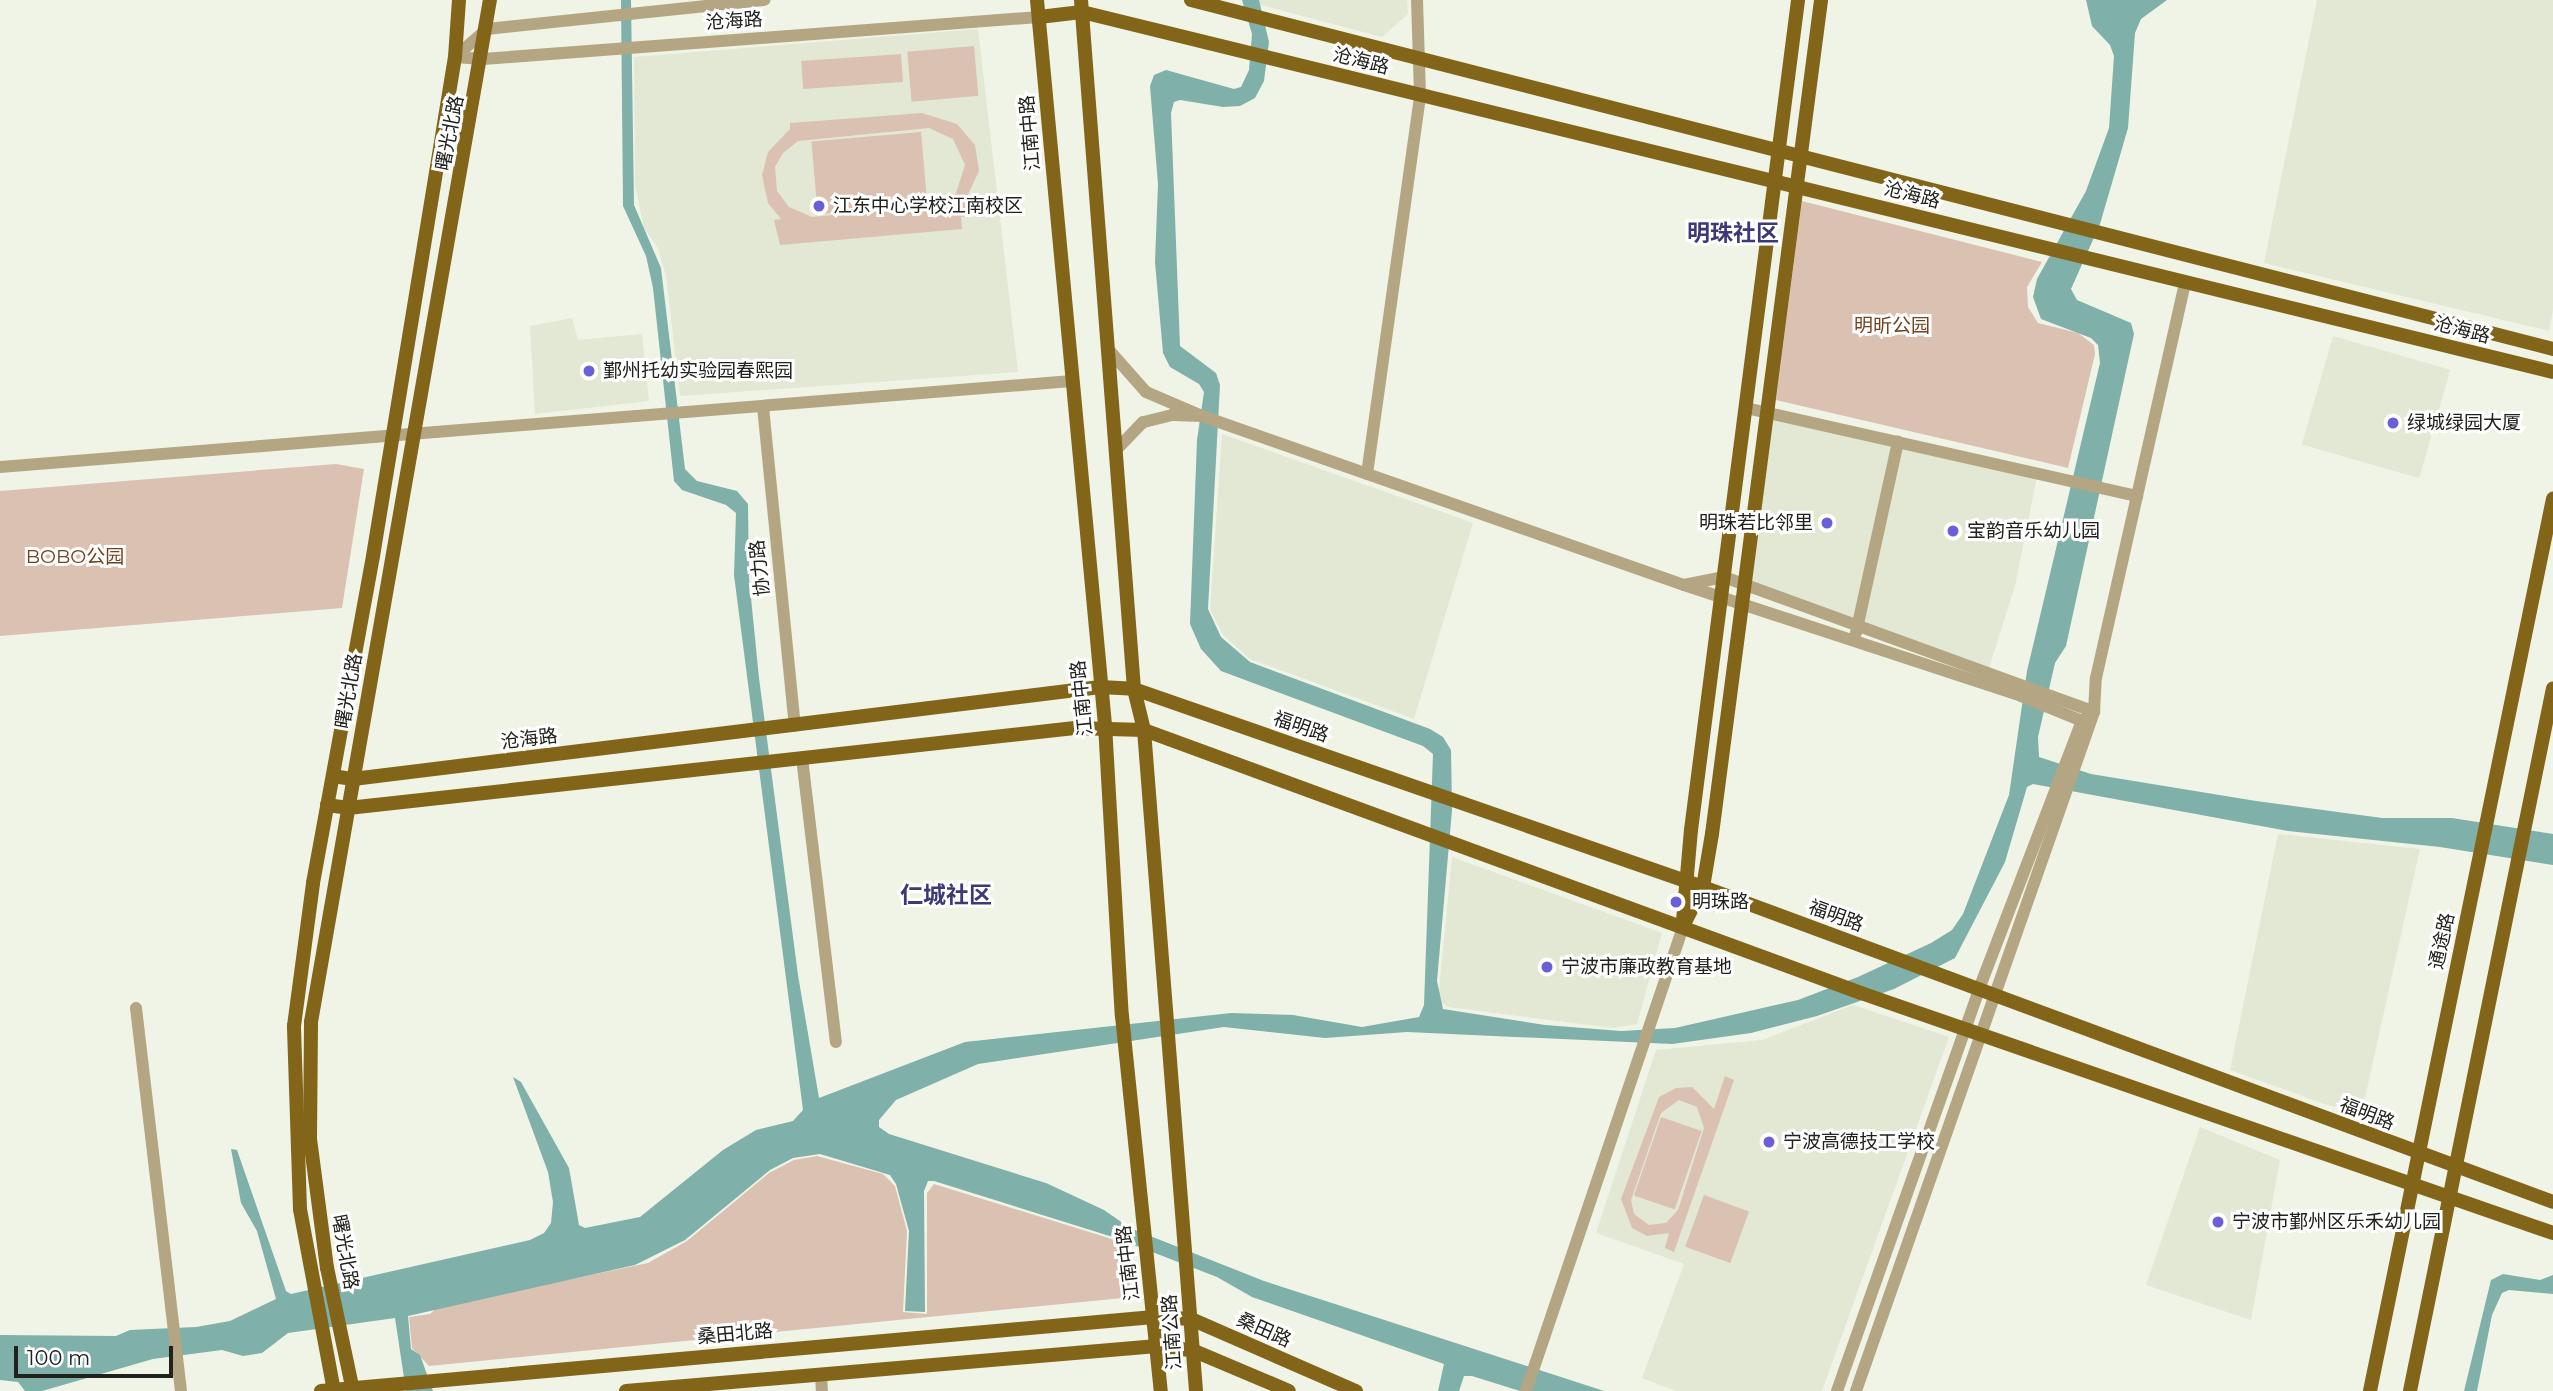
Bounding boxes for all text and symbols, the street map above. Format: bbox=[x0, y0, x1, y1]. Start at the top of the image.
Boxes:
street label: 沧海路 bbox=[705, 8, 763, 34]
street label: 沧海路 bbox=[1331, 43, 1391, 79]
street label: 曙光北路 bbox=[432, 94, 468, 172]
street label: 江南中路 bbox=[1015, 94, 1045, 172]
street label: 沧海路 bbox=[1882, 177, 1942, 213]
place label: 江东中心学校江南校区 bbox=[833, 195, 1023, 217]
marker: 江东中心学校江南校区 bbox=[811, 198, 827, 214]
district label: 明珠社区 bbox=[1687, 219, 1779, 247]
street label: 沧海路 bbox=[2432, 312, 2492, 348]
park label: 明昕公园 bbox=[1854, 315, 1930, 337]
place label: 鄞州托幼实验园春熙园 bbox=[603, 360, 793, 382]
marker: 鄞州托幼实验园春熙园 bbox=[581, 363, 597, 379]
place label: 绿城绿园大厦 bbox=[2407, 412, 2521, 434]
marker: 绿城绿园大厦 bbox=[2385, 415, 2401, 431]
place label: 明珠若比邻里 bbox=[1699, 512, 1813, 534]
marker: 明珠若比邻里 bbox=[1819, 515, 1835, 531]
place label: 宝韵音乐幼儿园 bbox=[1967, 520, 2100, 542]
marker: 宝韵音乐幼儿园 bbox=[1945, 523, 1961, 539]
street label: 协力路 bbox=[746, 538, 774, 598]
park label: BOBO公园 bbox=[26, 546, 124, 568]
street label: 曙光北路 bbox=[331, 652, 367, 730]
street label: 江南中路 bbox=[1067, 659, 1097, 737]
street label: 福明路 bbox=[1270, 707, 1332, 747]
street label: 沧海路 bbox=[499, 724, 559, 754]
district label: 仁城社区 bbox=[900, 881, 992, 909]
place label: 明珠路 bbox=[1692, 891, 1749, 913]
marker: 明珠路 bbox=[1666, 892, 1686, 912]
street label: 福明路 bbox=[1805, 896, 1867, 936]
street label: 通途路 bbox=[2425, 911, 2459, 971]
place label: 宁波市廉政教育基地 bbox=[1561, 956, 1732, 978]
marker: 宁波市廉政教育基地 bbox=[1539, 959, 1555, 975]
street label: 福明路 bbox=[2336, 1093, 2398, 1135]
place label: 宁波高德技工学校 bbox=[1783, 1131, 1935, 1153]
marker: 宁波高德技工学校 bbox=[1761, 1134, 1777, 1150]
place label: 宁波市鄞州区乐禾幼儿园 bbox=[2232, 1211, 2441, 1233]
street label: 曙光北路 bbox=[327, 1213, 363, 1291]
marker: 宁波市鄞州区乐禾幼儿园 bbox=[2210, 1214, 2226, 1230]
street label: 江南中路 bbox=[1112, 1224, 1144, 1302]
street label: 江南公路 bbox=[1158, 1293, 1186, 1371]
street label: 桑田路 bbox=[1233, 1308, 1295, 1352]
street label: 桑田北路 bbox=[696, 1319, 774, 1349]
scale bar bbox=[18, 1332, 177, 1376]
text: 100 m bbox=[27, 1345, 90, 1370]

